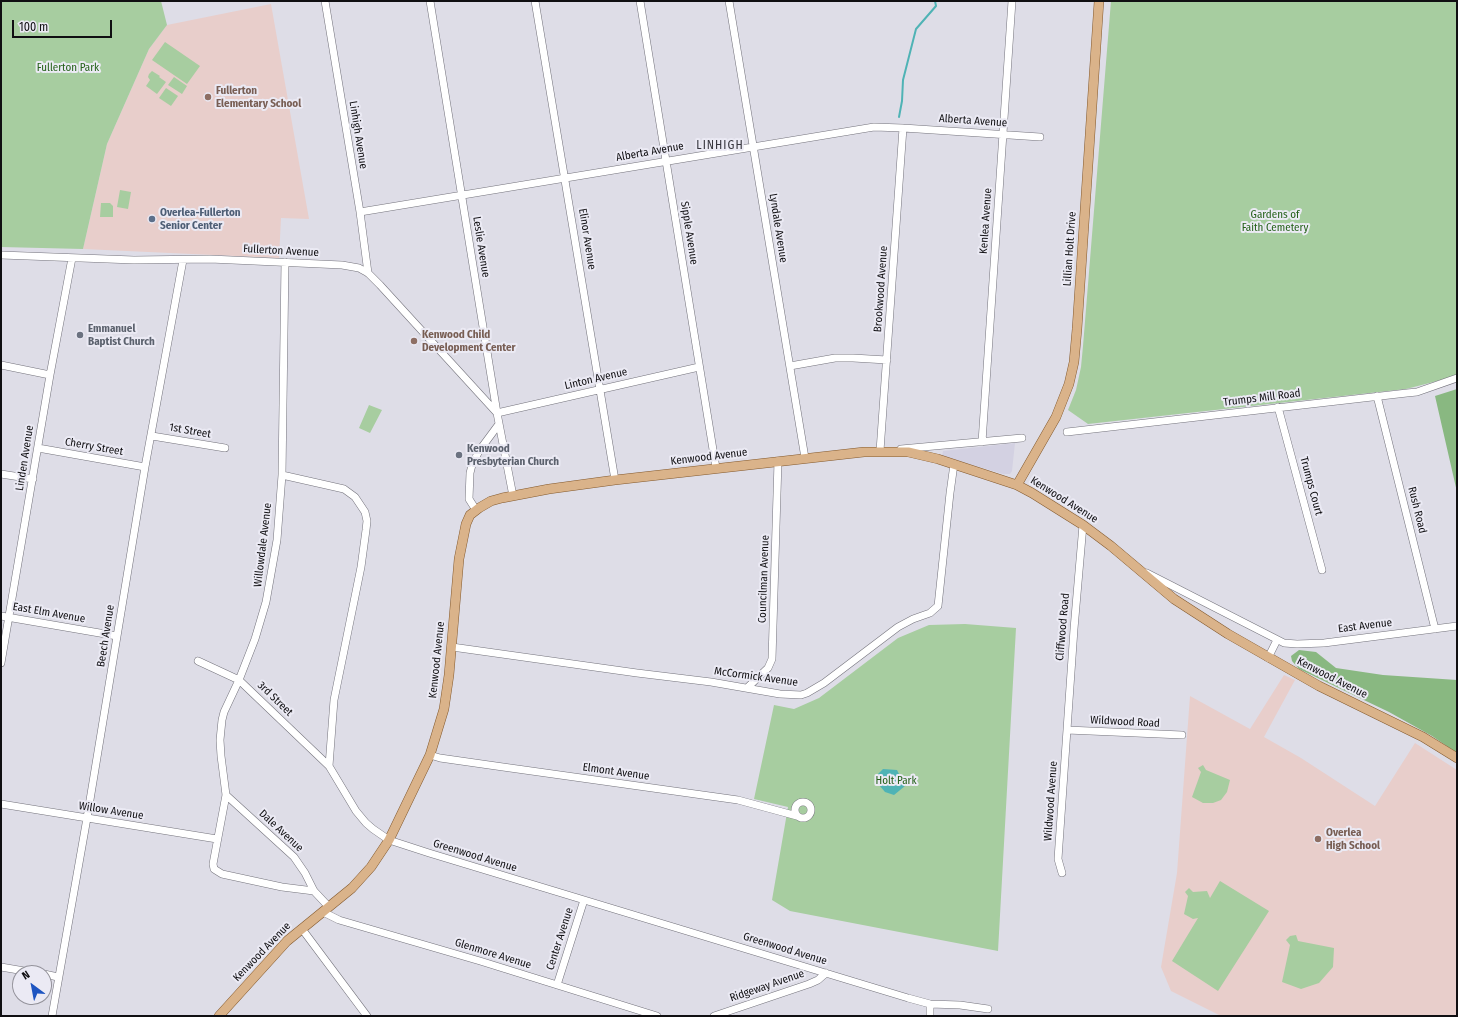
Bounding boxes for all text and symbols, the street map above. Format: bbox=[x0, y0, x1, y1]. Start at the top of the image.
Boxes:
scale bar bbox=[14, 12, 114, 38]
text: 100 m bbox=[19, 20, 48, 34]
park label: Fullerton Park bbox=[37, 61, 99, 75]
place label: Fullerton Elementary School bbox=[216, 84, 301, 110]
marker: Fullerton Elementary School bbox=[203, 92, 213, 102]
street label: Linhigh Avenue bbox=[346, 100, 370, 170]
street label: Alberta Avenue bbox=[938, 112, 1008, 130]
district label: LINHIGH bbox=[696, 139, 744, 153]
street label: Alberta Avenue bbox=[615, 140, 685, 164]
street label: Kenlea Avenue bbox=[977, 188, 995, 254]
street label: Lyndale Avenue bbox=[766, 192, 790, 264]
street label: Sipple Avenue bbox=[677, 200, 701, 266]
place label: Overlea-Fullerton Senior Center bbox=[160, 206, 241, 232]
street label: Elinor Avenue bbox=[576, 207, 598, 271]
park label: Gardens of Faith Cemetery bbox=[1242, 208, 1308, 234]
street label: Lillian Holt Drive bbox=[1061, 211, 1079, 287]
marker: Overlea-Fullerton Senior Center bbox=[147, 214, 157, 224]
street label: Leslie Avenue bbox=[470, 216, 492, 278]
street label: Fullerton Avenue bbox=[243, 242, 319, 260]
street label: Brookwood Avenue bbox=[871, 245, 891, 333]
place label: Emmanuel Baptist Church bbox=[88, 322, 155, 348]
place label: Kenwood Child Development Center bbox=[422, 328, 516, 354]
marker: Emmanuel Baptist Church bbox=[75, 330, 85, 340]
marker: Kenwood Child Development Center bbox=[409, 336, 419, 346]
street label: Linton Avenue bbox=[563, 365, 629, 393]
street label: Trumps Mill Road bbox=[1223, 387, 1301, 409]
street label: 1st Street bbox=[168, 421, 212, 441]
street label: Linden Avenue bbox=[13, 424, 37, 492]
street label: Cherry Street bbox=[64, 435, 124, 459]
place label: Kenwood Presbyterian Church bbox=[467, 442, 559, 468]
street label: Kenwood Avenue bbox=[670, 446, 748, 468]
marker: Kenwood Presbyterian Church bbox=[454, 450, 464, 460]
street label: Trumps Court bbox=[1297, 455, 1325, 517]
street label: Kenwood Avenue bbox=[1028, 474, 1100, 526]
street label: Rush Road bbox=[1405, 485, 1429, 535]
street label: Willowdale Avenue bbox=[251, 502, 275, 588]
street label: Councilman Avenue bbox=[756, 535, 772, 623]
street label: Cliffwood Road bbox=[1053, 593, 1073, 661]
street label: East Elm Avenue bbox=[12, 600, 86, 626]
street label: Beech Avenue bbox=[95, 604, 117, 668]
street label: East Avenue bbox=[1337, 616, 1393, 636]
street label: Kenwood Avenue bbox=[426, 621, 448, 699]
street label: Kenwood Avenue bbox=[1295, 655, 1369, 701]
street label: McCormick Avenue bbox=[713, 665, 799, 689]
street label: 3rd Street bbox=[255, 679, 295, 719]
street label: Wildwood Road bbox=[1090, 714, 1160, 730]
street label: Elmont Avenue bbox=[582, 761, 650, 783]
street label: Wildwood Avenue bbox=[1042, 761, 1060, 841]
park label: Holt Park bbox=[875, 774, 917, 788]
street label: Willow Avenue bbox=[78, 799, 144, 823]
street label: Dale Avenue bbox=[256, 807, 306, 855]
place label: Overlea High School bbox=[1326, 826, 1380, 852]
marker: Overlea High School bbox=[1313, 834, 1323, 844]
street label: Greenwood Avenue bbox=[432, 837, 518, 875]
street label: Center Avenue bbox=[544, 906, 576, 972]
street label: Kenwood Avenue bbox=[230, 920, 294, 984]
street label: Greenwood Avenue bbox=[742, 930, 828, 968]
street label: Glenmore Avenue bbox=[453, 936, 533, 972]
north arrow bbox=[12, 965, 52, 1005]
street label: Ridgeway Avenue bbox=[728, 967, 806, 1005]
text: N bbox=[20, 968, 32, 983]

